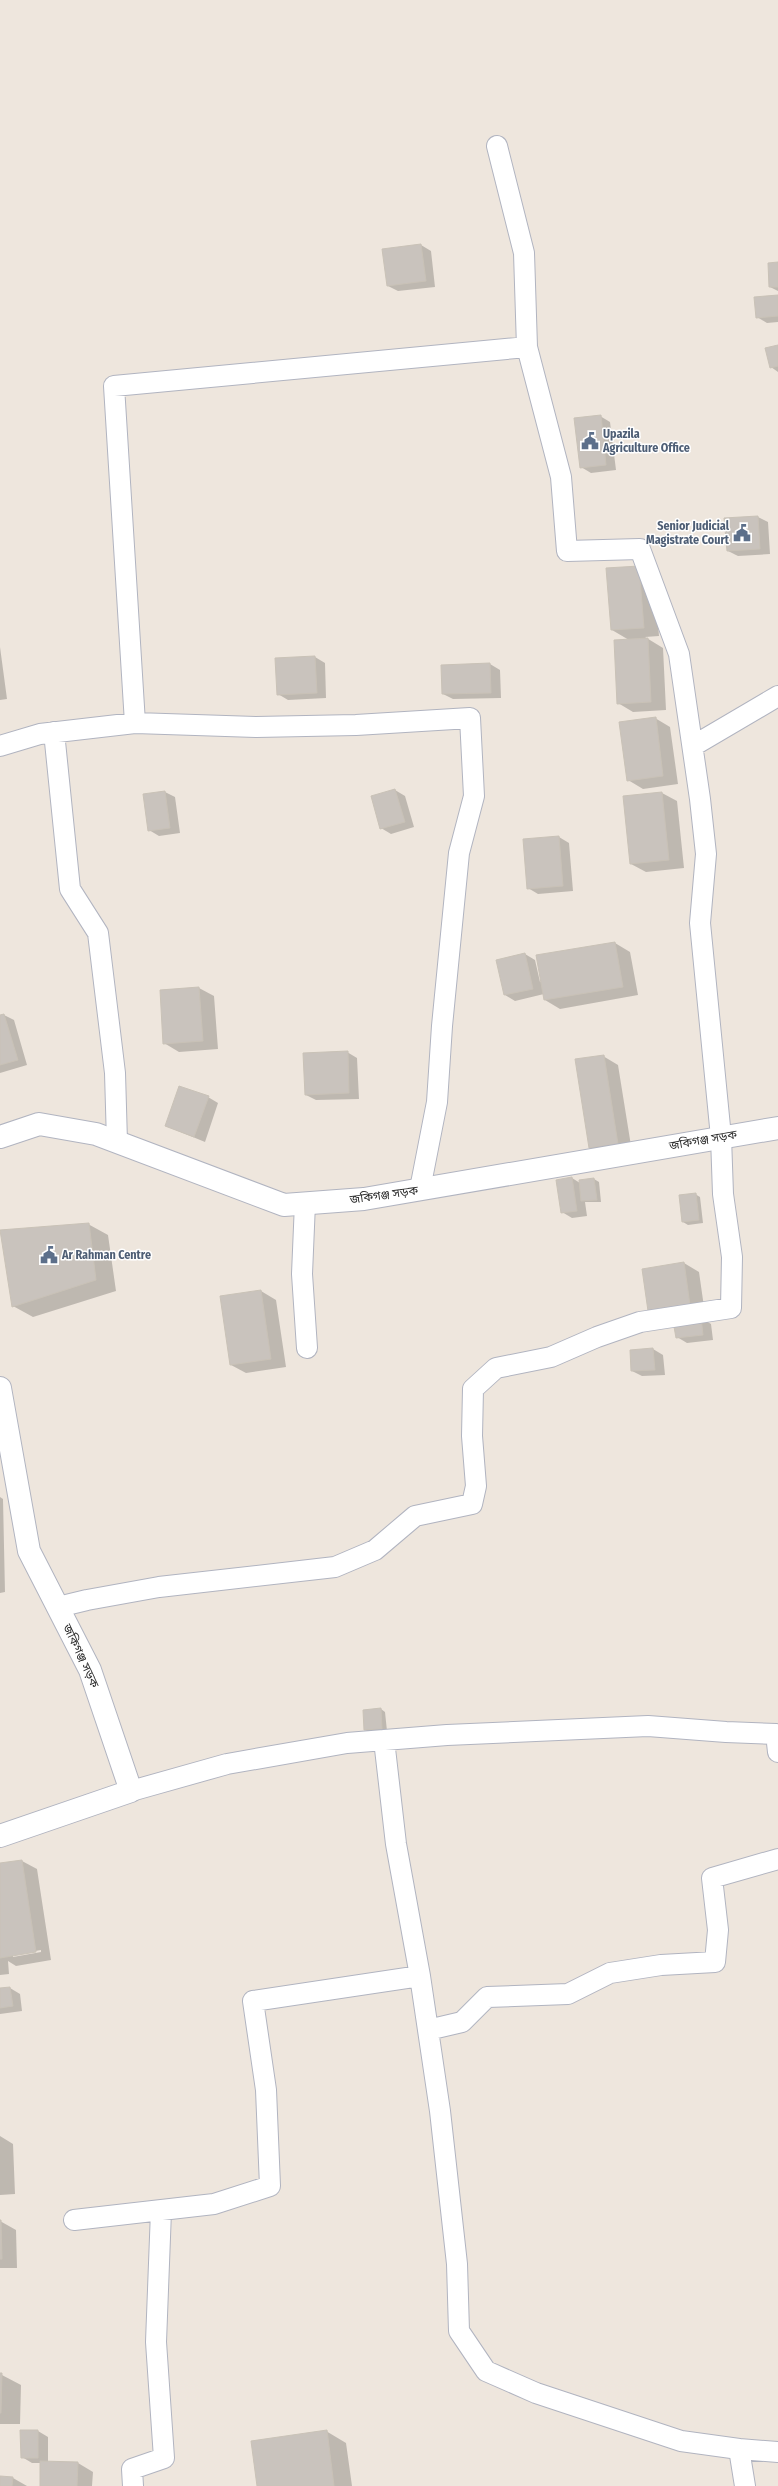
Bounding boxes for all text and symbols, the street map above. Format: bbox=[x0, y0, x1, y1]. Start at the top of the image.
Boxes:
place label: Upazila Agriculture Office bbox=[602, 427, 690, 455]
public building icon: Upazila Agriculture Office bbox=[580, 431, 600, 451]
place label: Senior Judicial Magistrate Court bbox=[646, 519, 730, 547]
public building icon: Senior Judicial Magistrate Court bbox=[732, 523, 752, 543]
street label: জকিগঞ্জ সড়ক bbox=[667, 1126, 738, 1153]
street label: জকিগঞ্জ সড়ক bbox=[348, 1182, 419, 1207]
public building icon: Ar Rahman Centre bbox=[39, 1245, 59, 1265]
place label: Ar Rahman Centre bbox=[61, 1248, 151, 1262]
street label: জকিগঞ্জ সড়ক bbox=[60, 1621, 103, 1690]

